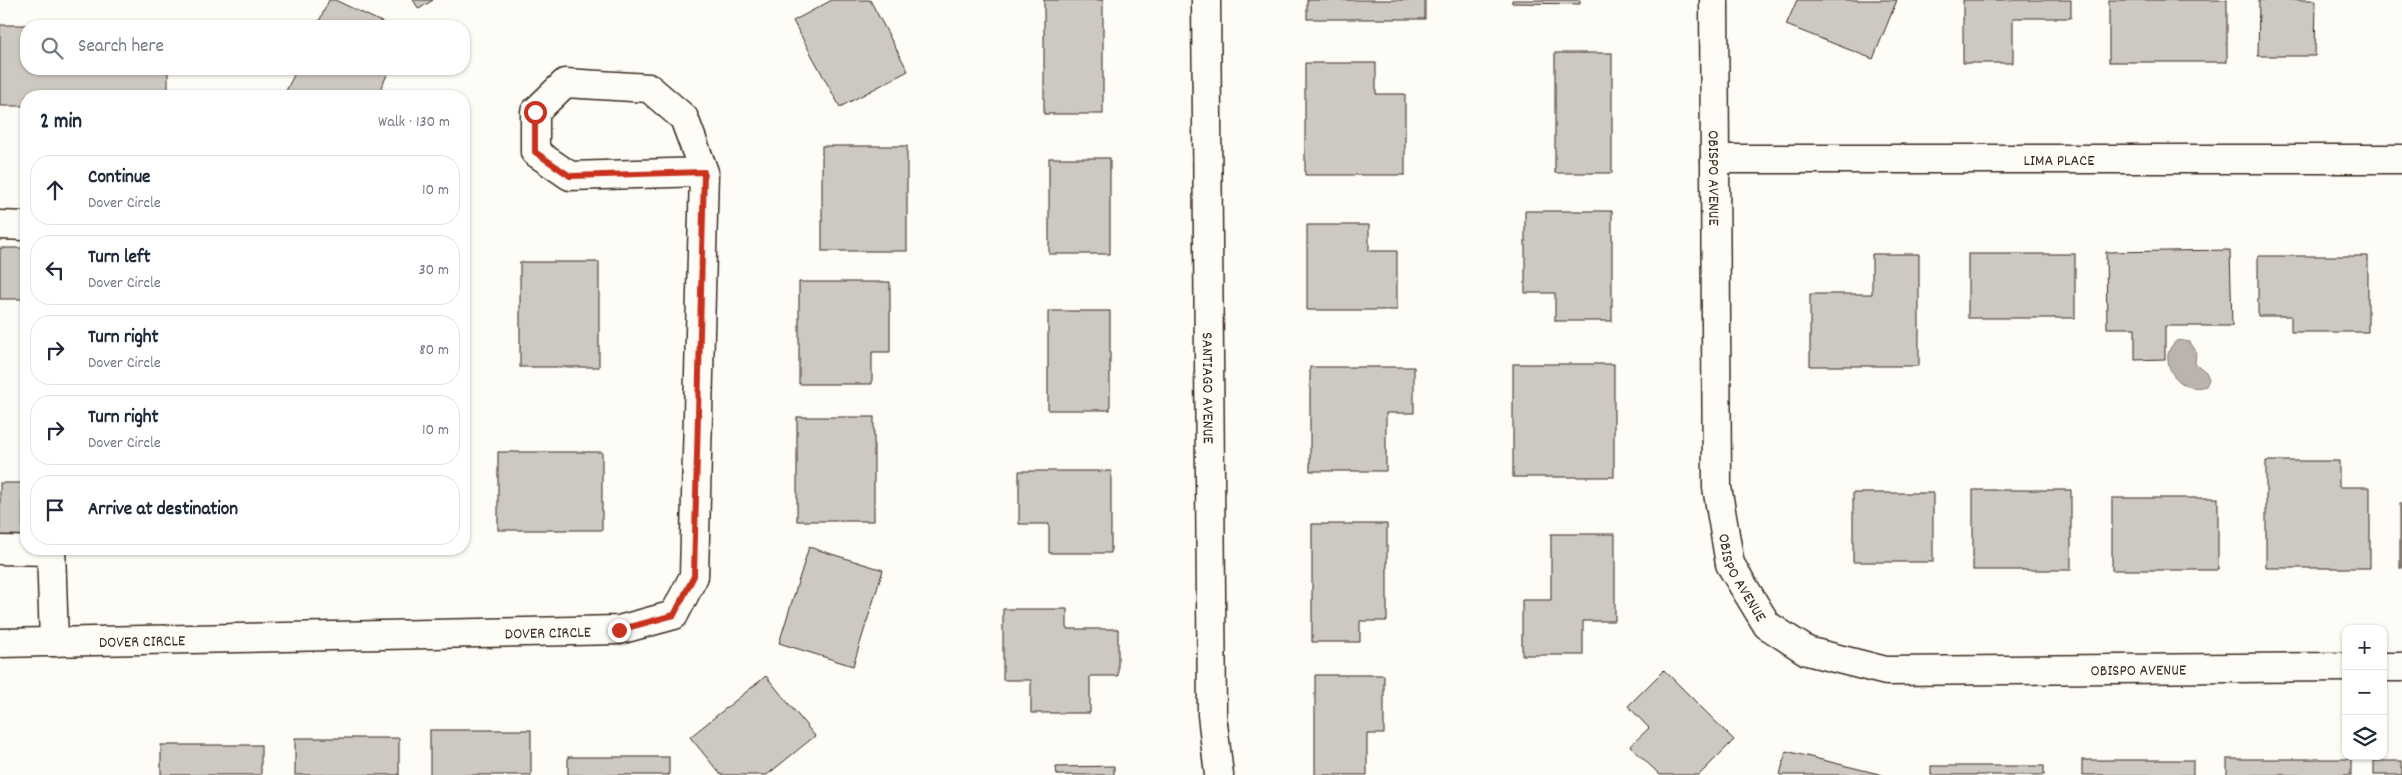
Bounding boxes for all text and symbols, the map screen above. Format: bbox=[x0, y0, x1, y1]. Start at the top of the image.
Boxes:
search box bbox=[20, 20, 470, 75]
icon: search bbox=[38, 34, 66, 62]
text: Search here bbox=[78, 34, 164, 61]
route start bbox=[524, 101, 547, 124]
text: 2 min bbox=[40, 108, 82, 138]
text: Walk · 130 m bbox=[378, 111, 450, 134]
street label: OBISPO AVENUE bbox=[1701, 130, 1724, 227]
street label: LIMA PLACE bbox=[2023, 150, 2095, 173]
text: Continue bbox=[88, 165, 150, 192]
icon: ahead bbox=[41, 176, 69, 204]
text: 10 m bbox=[422, 179, 449, 202]
text: Dover Circle bbox=[88, 192, 161, 215]
text: Turn left bbox=[88, 245, 151, 272]
icon: left bbox=[41, 256, 69, 284]
text: 30 m bbox=[419, 259, 449, 282]
text: Dover Circle bbox=[88, 272, 161, 295]
text: Turn right bbox=[88, 325, 159, 352]
street label: SANTIAGO AVENUE bbox=[1195, 332, 1219, 445]
icon: right bbox=[41, 336, 69, 364]
text: 80 m bbox=[419, 339, 449, 362]
text: Dover Circle bbox=[88, 352, 161, 375]
text: Turn right bbox=[88, 405, 159, 432]
icon: right bbox=[41, 416, 69, 444]
text: 10 m bbox=[422, 419, 449, 442]
text: Dover Circle bbox=[88, 432, 161, 455]
icon: arrive bbox=[41, 496, 69, 524]
text: Arrive at destination bbox=[88, 497, 238, 524]
street label: OBISPO AVENUE bbox=[1711, 532, 1772, 627]
route end bbox=[608, 619, 631, 642]
street label: DOVER CIRCLE bbox=[505, 622, 592, 646]
map controls bbox=[2342, 625, 2387, 760]
button: + bbox=[2342, 625, 2387, 670]
street label: DOVER CIRCLE bbox=[99, 630, 186, 655]
street label: OBISPO AVENUE bbox=[2090, 659, 2187, 683]
button: − bbox=[2342, 670, 2387, 715]
button: layers bbox=[2342, 715, 2387, 760]

